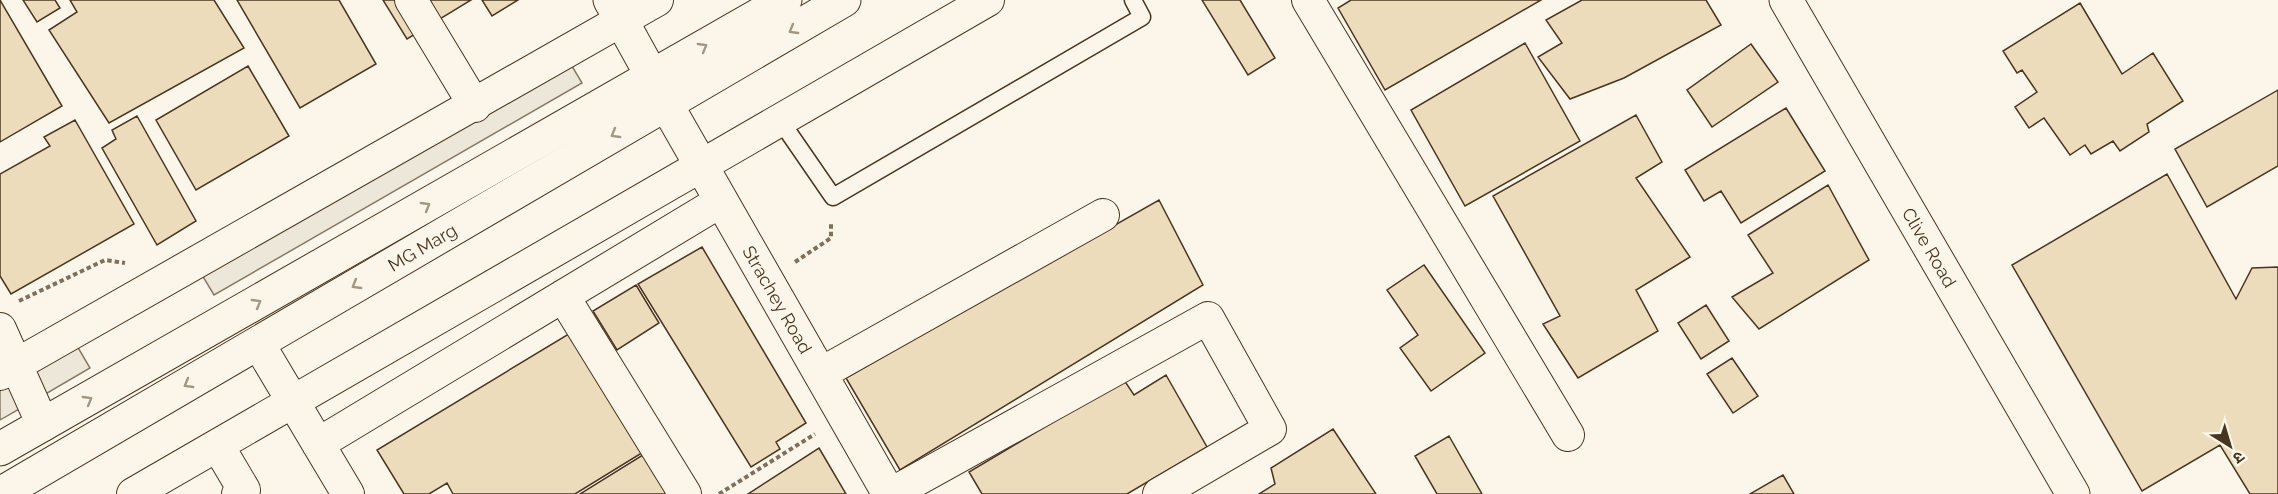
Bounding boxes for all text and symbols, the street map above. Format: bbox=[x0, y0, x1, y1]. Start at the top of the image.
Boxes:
one-way arrow bbox=[789, 22, 799, 34]
one-way arrow bbox=[697, 43, 707, 54]
one-way arrow bbox=[611, 126, 621, 138]
one-way arrow bbox=[420, 202, 430, 213]
street label: Clive Road bbox=[1898, 204, 1961, 291]
street label: MG Marg bbox=[384, 219, 460, 275]
street label: Strachey Road bbox=[739, 242, 817, 357]
one-way arrow bbox=[352, 278, 362, 289]
one-way arrow bbox=[251, 299, 261, 310]
one-way arrow bbox=[184, 376, 194, 388]
one-way arrow bbox=[82, 396, 92, 407]
north arrow bbox=[2200, 416, 2260, 476]
text: उ bbox=[2229, 447, 2248, 468]

